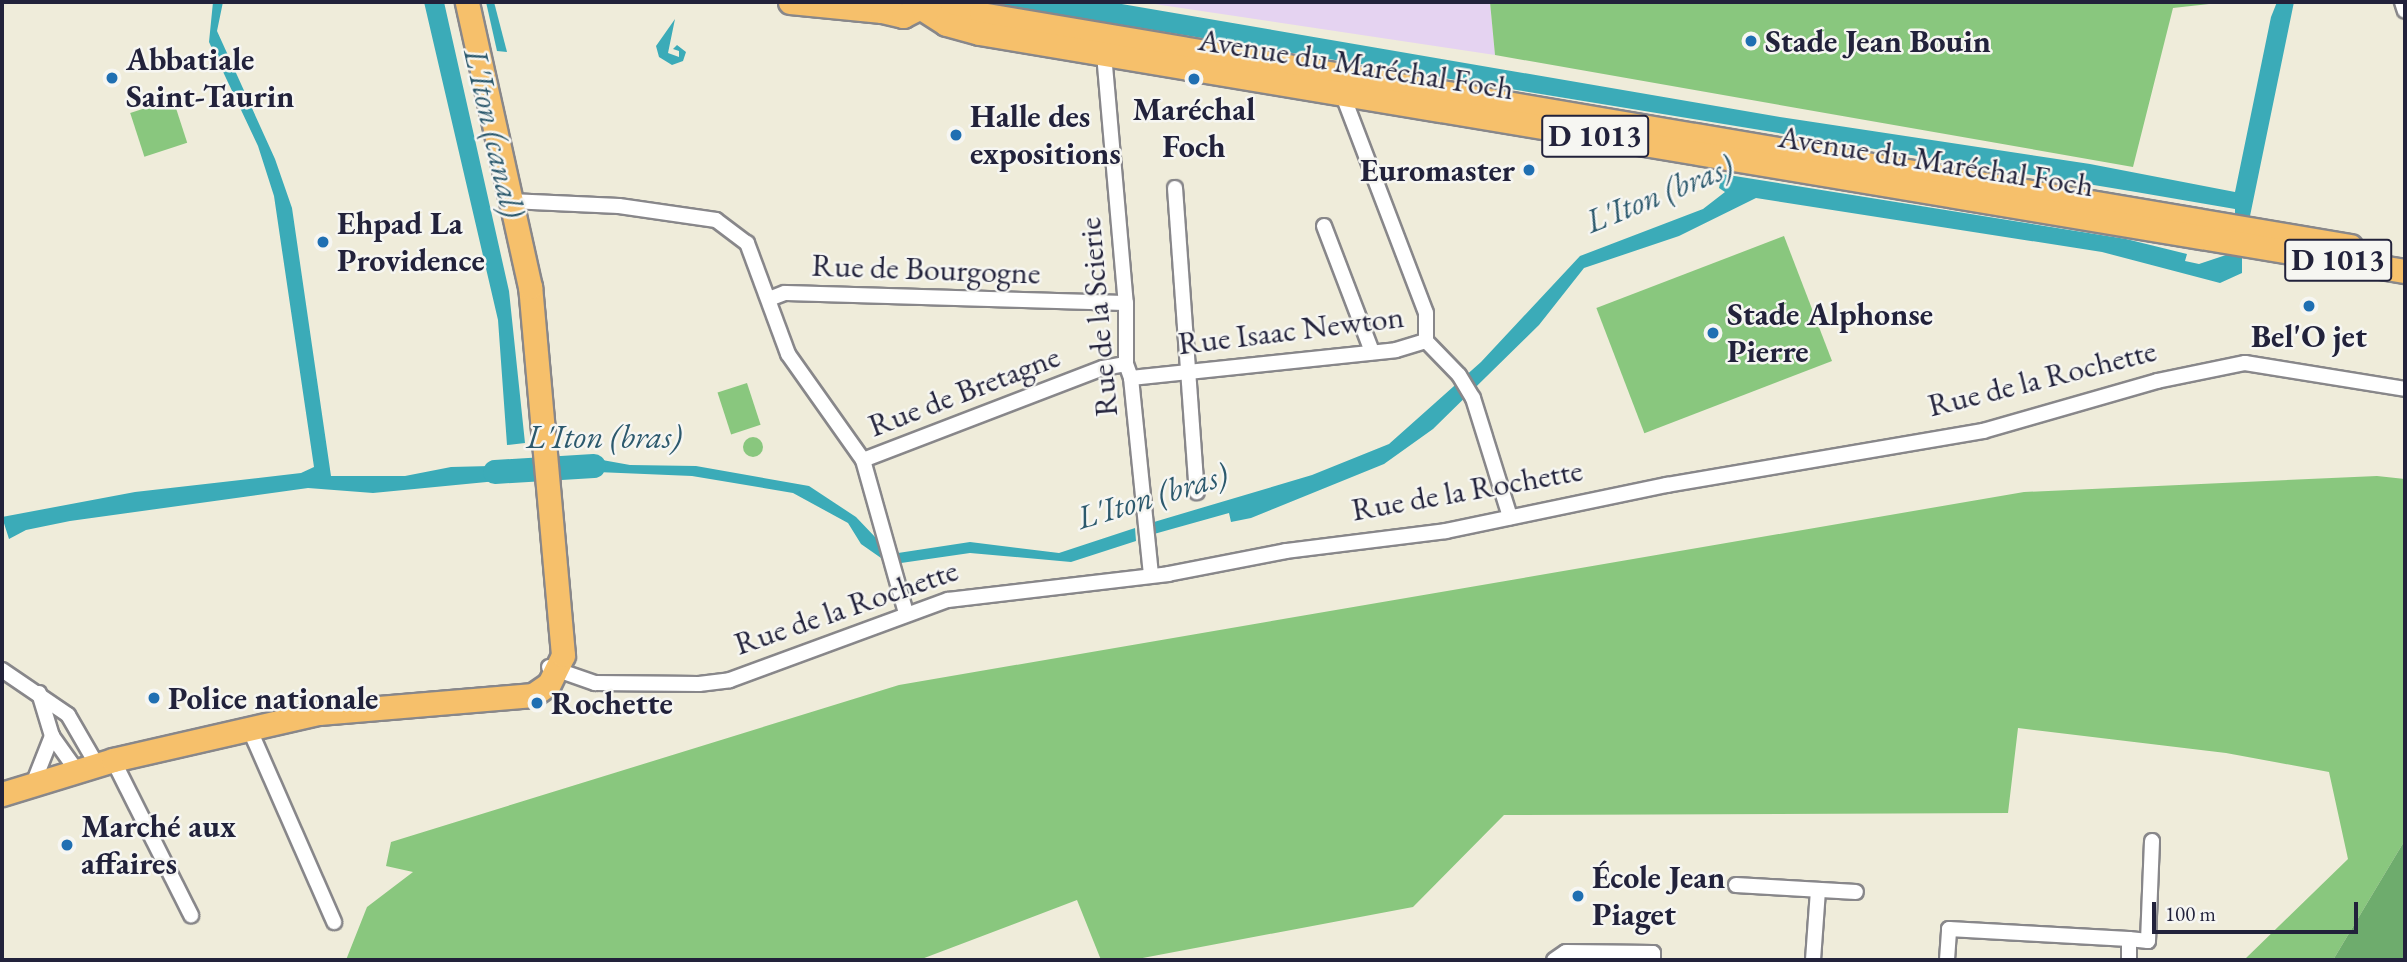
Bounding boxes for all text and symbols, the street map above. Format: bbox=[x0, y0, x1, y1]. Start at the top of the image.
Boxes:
street label: Avenue du Maréchal Foch bbox=[1196, 20, 1516, 108]
place label: Stade Jean Bouin bbox=[1765, 22, 1991, 60]
marker: Stade Jean Bouin bbox=[1743, 33, 1759, 49]
place label: Abbatiale Saint-Taurin bbox=[126, 41, 294, 116]
water label: L'Iton (canal) bbox=[455, 44, 533, 222]
marker: Abbatiale Saint-Taurin bbox=[104, 70, 120, 86]
marker: Maréchal Foch bbox=[1186, 71, 1202, 87]
place label: Maréchal Foch bbox=[1133, 91, 1255, 166]
place label: Halle des expositions bbox=[970, 98, 1121, 173]
road number: D 1013 bbox=[1541, 110, 1649, 162]
street label: Avenue du Maréchal Foch bbox=[1776, 117, 2096, 205]
marker: Halle des expositions bbox=[948, 127, 964, 143]
water label: L'Iton (bras) bbox=[1579, 146, 1739, 242]
place label: Euromaster bbox=[1360, 151, 1515, 189]
marker: Euromaster bbox=[1521, 162, 1537, 178]
place label: Ehpad La Providence bbox=[337, 205, 485, 280]
street label: Rue de la Scierie bbox=[1070, 216, 1126, 418]
marker: Ehpad La Providence bbox=[315, 234, 331, 250]
road number: D 1013 bbox=[2284, 234, 2392, 286]
street label: Rue de Bourgogne bbox=[811, 246, 1041, 292]
place label: Stade Alphonse Pierre bbox=[1727, 296, 1933, 371]
street label: Rue Isaac Newton bbox=[1176, 297, 1406, 363]
marker: Bel'O jet bbox=[2301, 298, 2317, 314]
place label: Bel'O jet bbox=[2251, 317, 2367, 355]
marker: Stade Alphonse Pierre bbox=[1705, 325, 1721, 341]
street label: Rue de la Rochette bbox=[1924, 331, 2160, 425]
street label: Rue de Bretagne bbox=[863, 337, 1065, 445]
water label: L'Iton (bras) bbox=[526, 417, 682, 457]
street label: Rue de la Rochette bbox=[1349, 451, 1585, 529]
water label: L'Iton (bras) bbox=[1072, 454, 1232, 538]
street label: Rue de la Rochette bbox=[729, 551, 963, 663]
place label: Police nationale bbox=[168, 679, 378, 717]
place label: Rochette bbox=[551, 684, 673, 722]
marker: Police nationale bbox=[146, 690, 162, 706]
marker: Rochette bbox=[529, 695, 545, 711]
place label: Marché aux affaires bbox=[81, 808, 236, 883]
marker: Marché aux affaires bbox=[59, 837, 75, 853]
place label: École Jean Piaget bbox=[1592, 859, 1725, 934]
marker: École Jean Piaget bbox=[1570, 888, 1586, 904]
scale bar bbox=[2155, 888, 2362, 932]
text: 100 m bbox=[2165, 900, 2216, 927]

